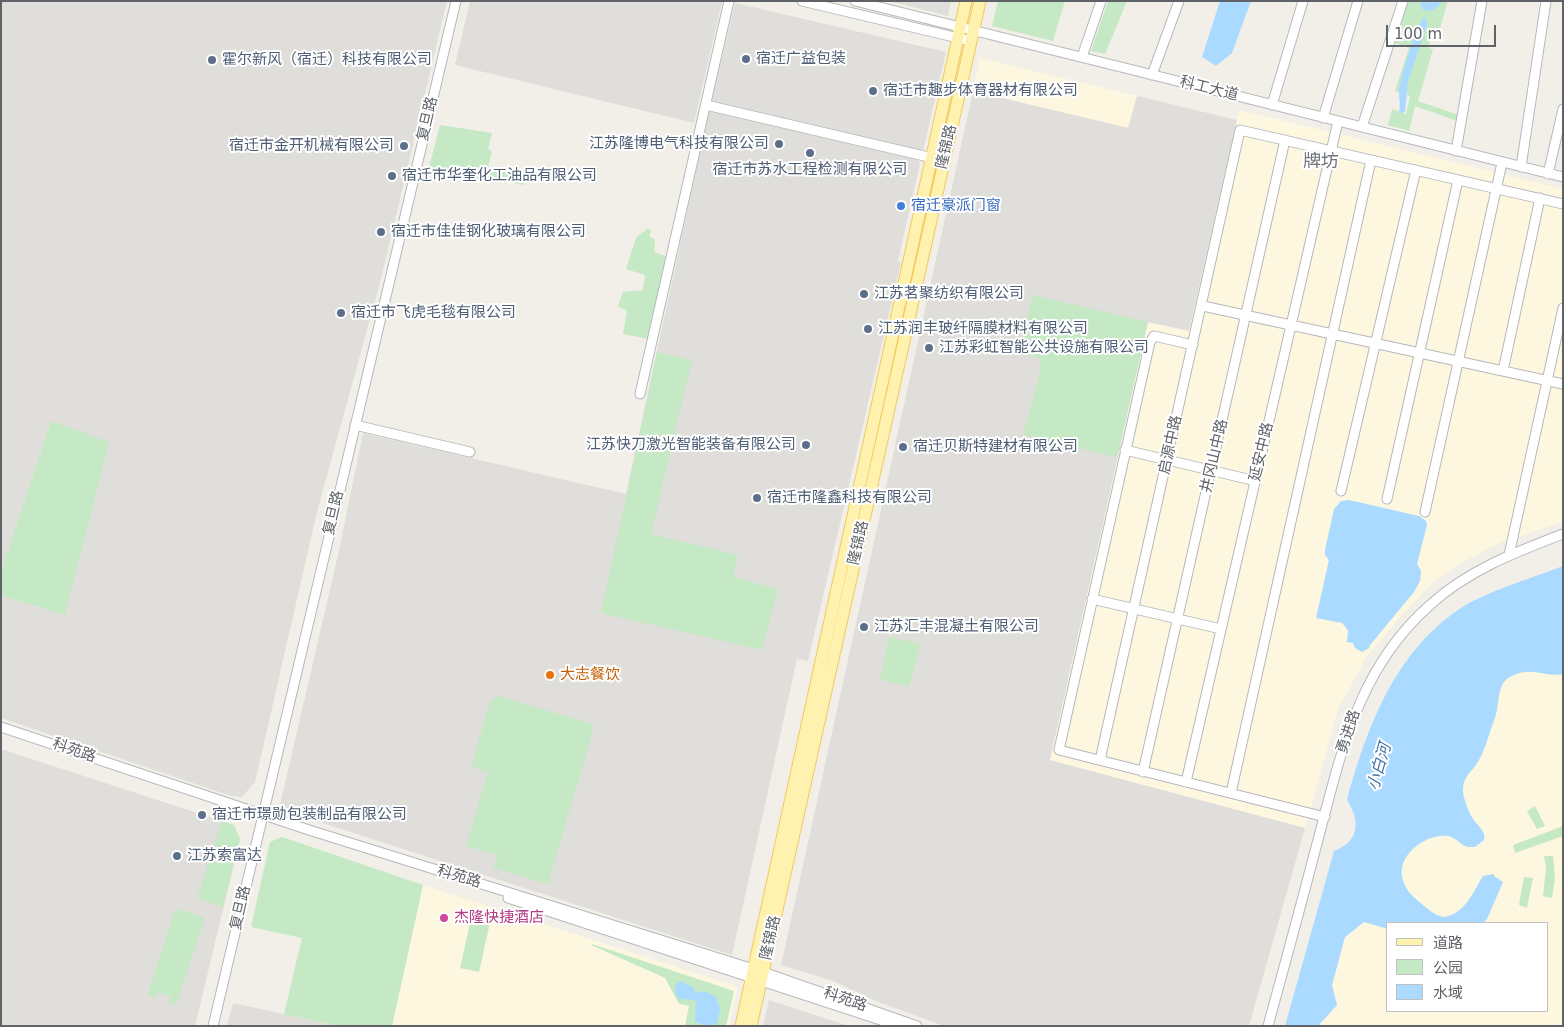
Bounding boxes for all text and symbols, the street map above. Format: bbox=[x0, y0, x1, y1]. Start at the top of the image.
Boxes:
scale bar bbox=[1389, 15, 1499, 47]
text: 100 m bbox=[1394, 25, 1442, 43]
place label: 宿迁广益包装 bbox=[756, 50, 846, 68]
place label: 霍尔新风（宿迁）科技有限公司 bbox=[222, 51, 432, 69]
marker: 宿迁广益包装 bbox=[740, 53, 752, 65]
marker: 霍尔新风（宿迁）科技有限公司 bbox=[206, 54, 218, 66]
street label: 科工大道 bbox=[1178, 73, 1240, 105]
place label: 宿迁市趣步体育器材有限公司 bbox=[883, 82, 1078, 100]
marker: 宿迁市趣步体育器材有限公司 bbox=[867, 85, 879, 97]
street label: 复旦路 bbox=[414, 95, 442, 143]
street label: 隆锦路 bbox=[933, 123, 961, 171]
place label: 江苏隆博电气科技有限公司 bbox=[589, 135, 769, 153]
place label: 宿迁市金开机械有限公司 bbox=[229, 137, 394, 155]
marker: 江苏隆博电气科技有限公司 bbox=[773, 138, 785, 150]
marker: 宿迁市金开机械有限公司 bbox=[398, 140, 410, 152]
marker: 宿迁市苏水工程检测有限公司 bbox=[804, 147, 816, 159]
district label: 牌坊 bbox=[1303, 151, 1339, 173]
place label: 宿迁市苏水工程检测有限公司 bbox=[713, 161, 907, 179]
place label: 宿迁市华奎化工油品有限公司 bbox=[402, 167, 597, 185]
marker: 宿迁市华奎化工油品有限公司 bbox=[386, 170, 398, 182]
place label: 宿迁豪派门窗 bbox=[911, 197, 1001, 215]
marker: 宿迁豪派门窗 bbox=[895, 200, 907, 212]
place label: 宿迁市佳佳钢化玻璃有限公司 bbox=[391, 223, 586, 241]
marker: 宿迁市佳佳钢化玻璃有限公司 bbox=[375, 226, 387, 238]
place label: 江苏茗聚纺织有限公司 bbox=[874, 285, 1024, 303]
marker: 江苏茗聚纺织有限公司 bbox=[858, 288, 870, 300]
place label: 宿迁市飞虎毛毯有限公司 bbox=[351, 304, 516, 322]
marker: 宿迁市飞虎毛毯有限公司 bbox=[335, 307, 347, 319]
place label: 江苏润丰玻纤隔膜材料有限公司 bbox=[878, 320, 1088, 338]
marker: 江苏润丰玻纤隔膜材料有限公司 bbox=[862, 323, 874, 335]
place label: 江苏彩虹智能公共设施有限公司 bbox=[939, 339, 1149, 357]
marker: 江苏彩虹智能公共设施有限公司 bbox=[923, 342, 935, 354]
street label: 启源中路 bbox=[1156, 414, 1186, 476]
street label: 井冈山中路 bbox=[1198, 417, 1232, 495]
street label: 延安中路 bbox=[1246, 421, 1278, 483]
place label: 江苏快刀激光智能装备有限公司 bbox=[586, 436, 796, 454]
place label: 宿迁贝斯特建材有限公司 bbox=[913, 438, 1078, 456]
marker: 江苏快刀激光智能装备有限公司 bbox=[800, 439, 812, 451]
marker: 宿迁贝斯特建材有限公司 bbox=[897, 441, 909, 453]
street label: 复旦路 bbox=[320, 489, 348, 537]
place label: 宿迁市隆鑫科技有限公司 bbox=[767, 489, 932, 507]
marker: 宿迁市隆鑫科技有限公司 bbox=[751, 492, 763, 504]
street label: 隆锦路 bbox=[845, 519, 873, 567]
place label: 江苏汇丰混凝土有限公司 bbox=[874, 618, 1039, 636]
marker: 江苏汇丰混凝土有限公司 bbox=[858, 621, 870, 633]
place label: 大志餐饮 bbox=[560, 666, 620, 684]
marker: 大志餐饮 bbox=[544, 669, 556, 681]
street label: 勇进路 bbox=[1333, 708, 1365, 756]
street label: 科苑路 bbox=[50, 735, 98, 767]
water label: 小白河 bbox=[1364, 741, 1396, 793]
place label: 宿迁市璟勋包装制品有限公司 bbox=[212, 806, 407, 824]
marker: 宿迁市璟勋包装制品有限公司 bbox=[196, 809, 208, 821]
place label: 江苏索富达 bbox=[187, 847, 262, 865]
marker: 江苏索富达 bbox=[171, 850, 183, 862]
street label: 科苑路 bbox=[435, 862, 483, 892]
street label: 复旦路 bbox=[227, 884, 255, 932]
place label: 杰隆快捷酒店 bbox=[454, 909, 544, 927]
marker: 杰隆快捷酒店 bbox=[438, 912, 450, 924]
street label: 隆锦路 bbox=[757, 914, 785, 962]
legend bbox=[1386, 922, 1549, 1012]
text: 道路 bbox=[1433, 934, 1463, 952]
text: 公园 bbox=[1433, 959, 1463, 977]
street label: 科苑路 bbox=[821, 984, 869, 1016]
text: 水域 bbox=[1433, 984, 1463, 1002]

